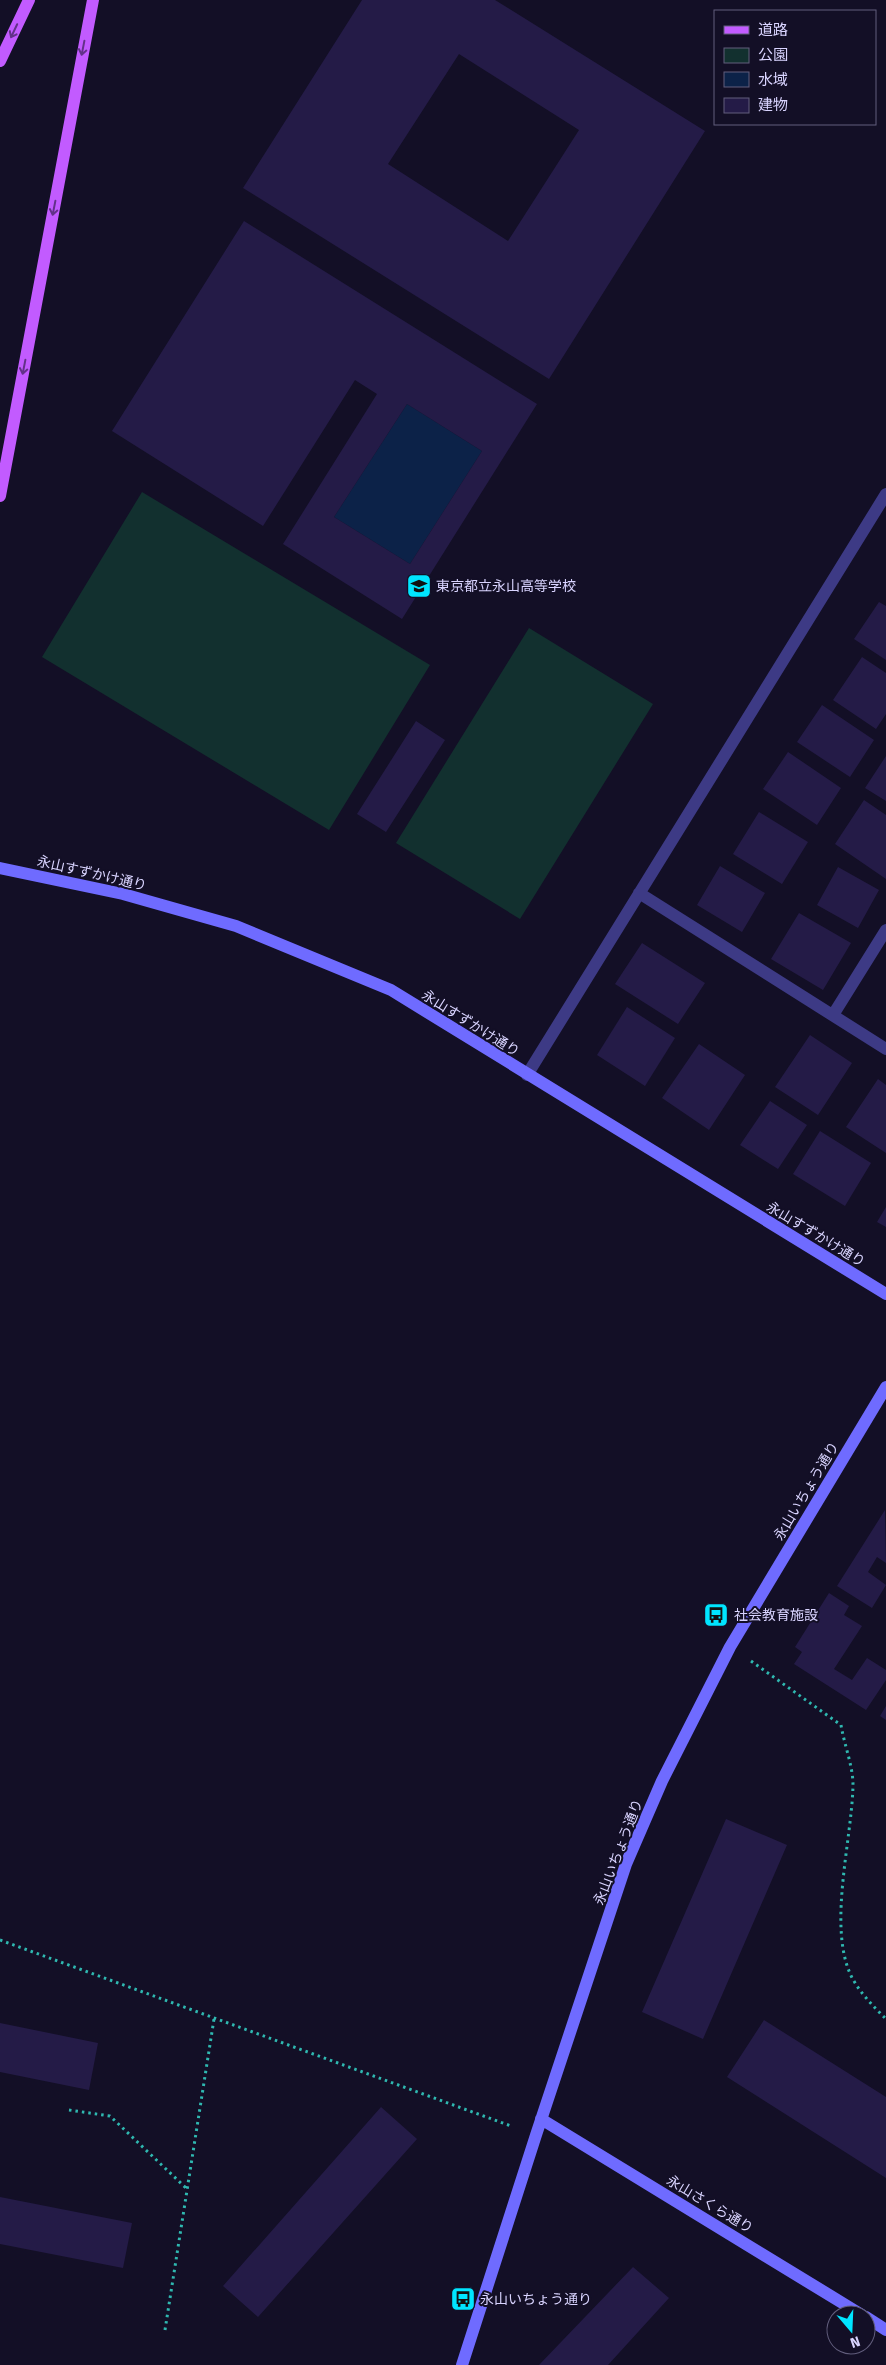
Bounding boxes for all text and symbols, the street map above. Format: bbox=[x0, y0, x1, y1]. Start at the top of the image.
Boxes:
legend bbox=[714, 10, 876, 125]
text: 道路 bbox=[758, 21, 788, 39]
one-way arrow bbox=[9, 23, 19, 38]
one-way arrow bbox=[78, 39, 88, 55]
text: 公園 bbox=[758, 46, 788, 64]
text: 水域 bbox=[758, 71, 788, 89]
text: 建物 bbox=[758, 96, 788, 114]
one-way arrow bbox=[48, 199, 58, 215]
one-way arrow bbox=[19, 359, 28, 375]
school or university icon: 東京都立永山高等学校 bbox=[406, 573, 432, 599]
place label: 東京都立永山高等学校 bbox=[436, 578, 576, 595]
street label: 永山すずかけ通り bbox=[35, 853, 148, 894]
street label: 永山すずかけ通り bbox=[419, 987, 523, 1060]
street label: 永山すずかけ通り bbox=[763, 1198, 868, 1271]
street label: 永山いちょう通り bbox=[770, 1439, 843, 1544]
bus stop icon: 社会教育施設 bbox=[703, 1602, 729, 1628]
place label: 社会教育施設 bbox=[734, 1607, 818, 1624]
street label: 永山いちょう通り bbox=[590, 1797, 646, 1908]
street label: 永山さくら通り bbox=[663, 2172, 756, 2237]
bus stop icon: 永山いちょう通り bbox=[450, 2286, 476, 2312]
place label: 永山いちょう通り bbox=[480, 2291, 592, 2308]
north arrow bbox=[826, 2305, 876, 2355]
text: N bbox=[848, 2332, 862, 2351]

